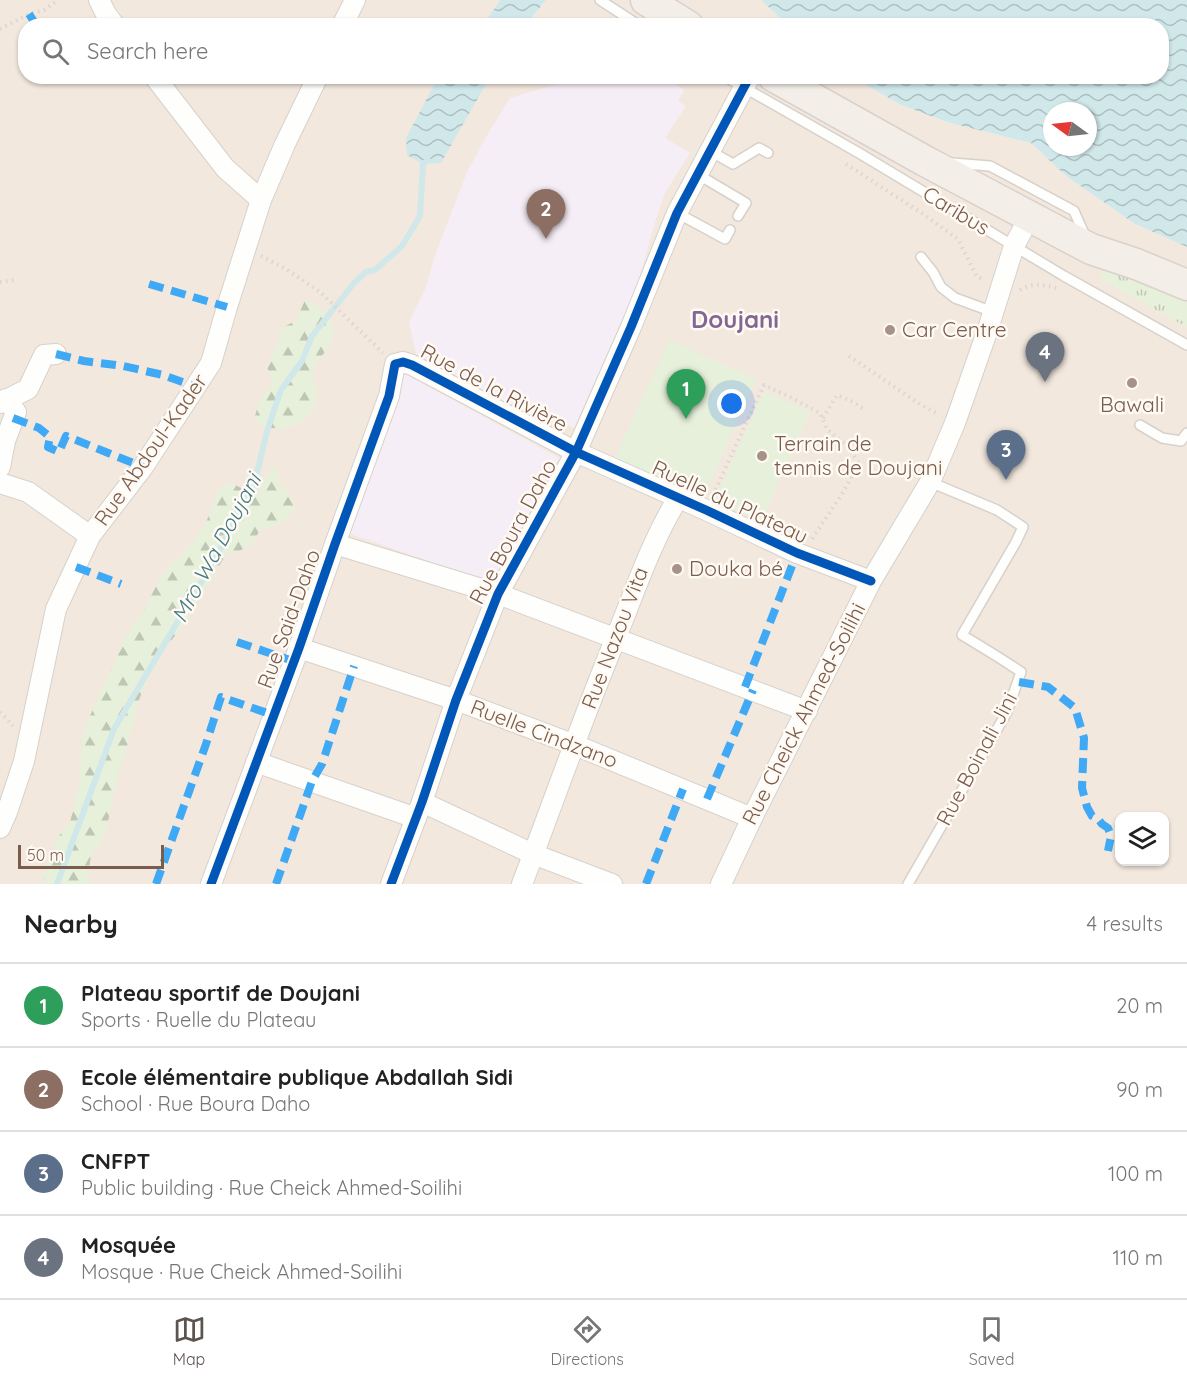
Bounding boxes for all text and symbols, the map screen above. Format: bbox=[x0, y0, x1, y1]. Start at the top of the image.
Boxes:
search box bbox=[18, 18, 1169, 84]
icon: search bbox=[39, 35, 72, 68]
text: Search here bbox=[87, 37, 208, 65]
north arrow bbox=[1043, 102, 1097, 156]
street label: Caribus bbox=[918, 180, 995, 240]
pin: 2 bbox=[526, 190, 566, 239]
district label: Doujani bbox=[691, 304, 779, 334]
place label: Car Centre bbox=[902, 316, 1007, 342]
marker: Car Centre bbox=[883, 323, 897, 337]
pin: 4 bbox=[1026, 332, 1064, 382]
street label: Rue de la Rivière bbox=[417, 337, 572, 437]
street label: Rue Abdoul-Kader bbox=[88, 368, 212, 530]
pin: 1 bbox=[666, 370, 706, 419]
marker: Bawali bbox=[1125, 376, 1139, 390]
your location bbox=[717, 389, 746, 418]
place label: Bawali bbox=[1100, 391, 1164, 417]
place label: Terrain de tennis de Doujani bbox=[774, 430, 942, 480]
pin: 3 bbox=[986, 430, 1026, 480]
marker: Terrain de tennis de Doujani bbox=[755, 449, 769, 463]
street label: Ruelle du Plateau bbox=[648, 454, 812, 549]
street label: Rue Boura Daho bbox=[463, 455, 561, 608]
water label: Mro Wa Doujani bbox=[165, 467, 268, 627]
street label: Rue Said-Daho bbox=[251, 546, 325, 692]
place label: Douka bé bbox=[689, 555, 783, 581]
marker: Douka bé bbox=[670, 562, 684, 576]
street label: Rue Nazou Vita bbox=[575, 563, 653, 712]
street label: Rue Cheick Ahmed-Soilihi bbox=[736, 598, 870, 829]
street label: Rue Boinali Jini bbox=[930, 687, 1022, 830]
street label: Ruelle Cindzano bbox=[467, 693, 622, 773]
map controls bbox=[1115, 812, 1169, 866]
button: layers bbox=[1115, 812, 1169, 866]
scale bar bbox=[18, 842, 164, 870]
text: 50 m bbox=[27, 845, 64, 865]
text: Nearby bbox=[24, 907, 118, 940]
text: 4 results bbox=[1087, 911, 1163, 936]
text: Plateau sportif de Doujani bbox=[81, 979, 360, 1007]
text: 1 bbox=[40, 993, 47, 1018]
text: 20 m bbox=[1116, 993, 1163, 1018]
text: Sports · Ruelle du Plateau bbox=[81, 1007, 316, 1032]
text: Ecole élémentaire publique Abdallah Sidi bbox=[81, 1063, 513, 1091]
text: 2 bbox=[38, 1077, 49, 1102]
text: 90 m bbox=[1116, 1077, 1163, 1102]
text: School · Rue Boura Daho bbox=[81, 1091, 310, 1116]
text: CNFPT bbox=[81, 1147, 150, 1175]
text: 3 bbox=[38, 1161, 49, 1186]
text: 100 m bbox=[1108, 1161, 1163, 1186]
text: Public building · Rue Cheick Ahmed-Soilihi bbox=[81, 1175, 462, 1200]
text: Mosquée bbox=[81, 1231, 176, 1259]
text: 4 bbox=[38, 1245, 49, 1270]
text: 110 m bbox=[1113, 1245, 1163, 1270]
text: Mosque · Rue Cheick Ahmed-Soilihi bbox=[81, 1259, 402, 1284]
tab: Map bbox=[173, 1313, 206, 1369]
tab: Directions bbox=[551, 1313, 624, 1369]
tab: Saved bbox=[969, 1313, 1014, 1369]

